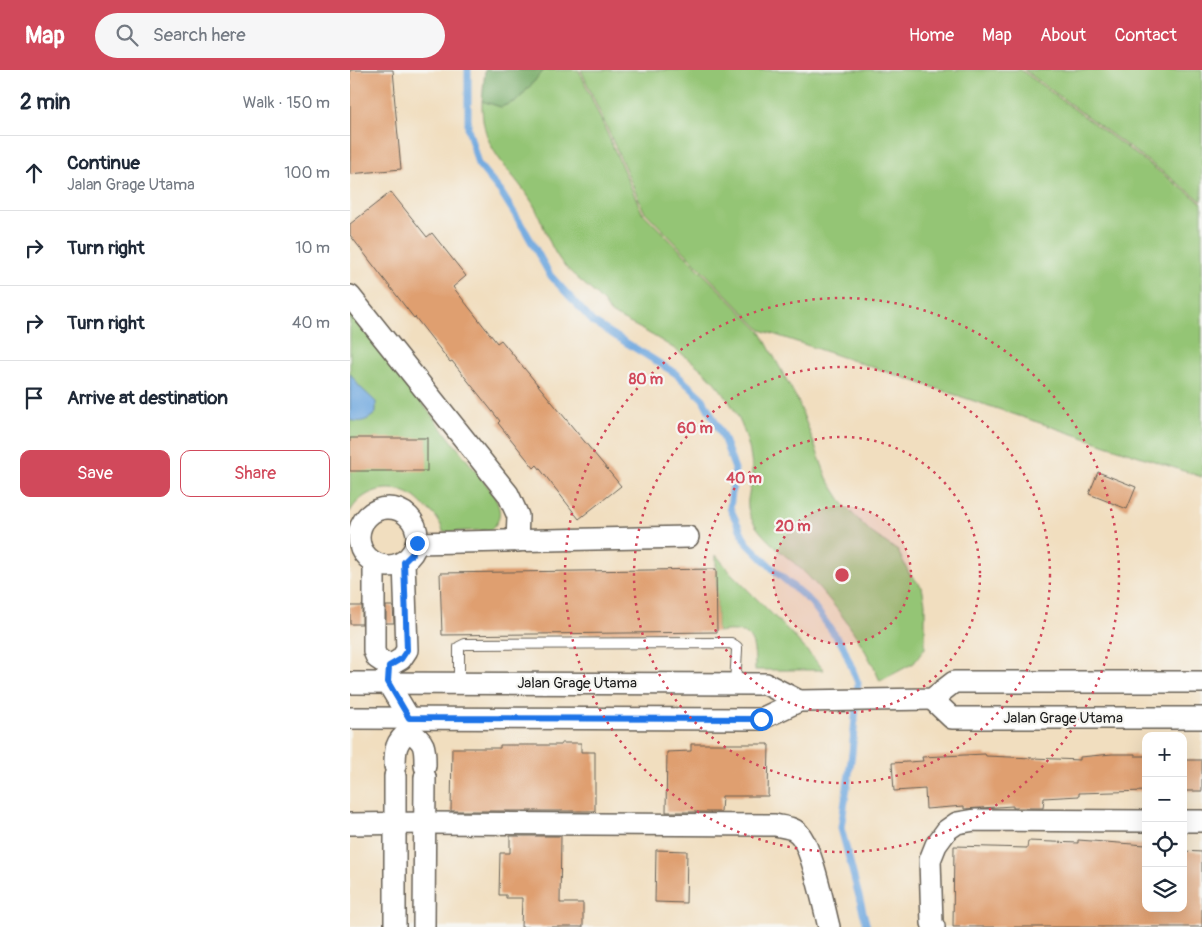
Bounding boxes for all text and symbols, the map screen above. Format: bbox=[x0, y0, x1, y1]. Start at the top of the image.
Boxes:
search box bbox=[95, 13, 445, 58]
text: Map bbox=[25, 21, 65, 50]
icon: search bbox=[113, 21, 141, 49]
text: Search here bbox=[153, 23, 246, 47]
text: Home bbox=[909, 24, 954, 47]
text: Map bbox=[982, 24, 1012, 47]
text: About bbox=[1040, 24, 1086, 47]
text: Contact bbox=[1114, 24, 1177, 47]
text: 2 min bbox=[20, 89, 70, 116]
text: Walk · 150 m bbox=[243, 93, 330, 113]
text: Continue bbox=[67, 151, 140, 175]
icon: ahead bbox=[20, 159, 48, 187]
text: 100 m bbox=[284, 163, 330, 183]
text: Jalan Grage Utama bbox=[67, 175, 195, 195]
icon: right bbox=[20, 234, 48, 262]
text: Turn right bbox=[67, 236, 145, 260]
text: 10 m bbox=[295, 238, 330, 258]
icon: right bbox=[20, 309, 48, 337]
text: Turn right bbox=[67, 311, 145, 335]
text: 40 m bbox=[292, 313, 330, 333]
text: 80 m bbox=[629, 370, 663, 389]
icon: arrive bbox=[20, 384, 48, 412]
text: Arrive at destination bbox=[67, 386, 228, 410]
text: 60 m bbox=[677, 419, 713, 438]
button: Save bbox=[20, 450, 170, 497]
button: Share bbox=[180, 450, 330, 497]
text: 40 m bbox=[726, 469, 762, 488]
text: 20 m bbox=[775, 517, 811, 536]
route end bbox=[406, 532, 429, 555]
centre of rings bbox=[833, 566, 851, 584]
street label: Jalan Grage Utama bbox=[517, 674, 637, 693]
route start bbox=[750, 708, 773, 731]
street label: Jalan Grage Utama bbox=[1003, 709, 1123, 728]
map controls bbox=[1142, 732, 1187, 912]
button: + bbox=[1142, 732, 1187, 777]
button: − bbox=[1142, 777, 1187, 822]
button: locate bbox=[1142, 822, 1187, 867]
button: layers bbox=[1142, 867, 1187, 912]

